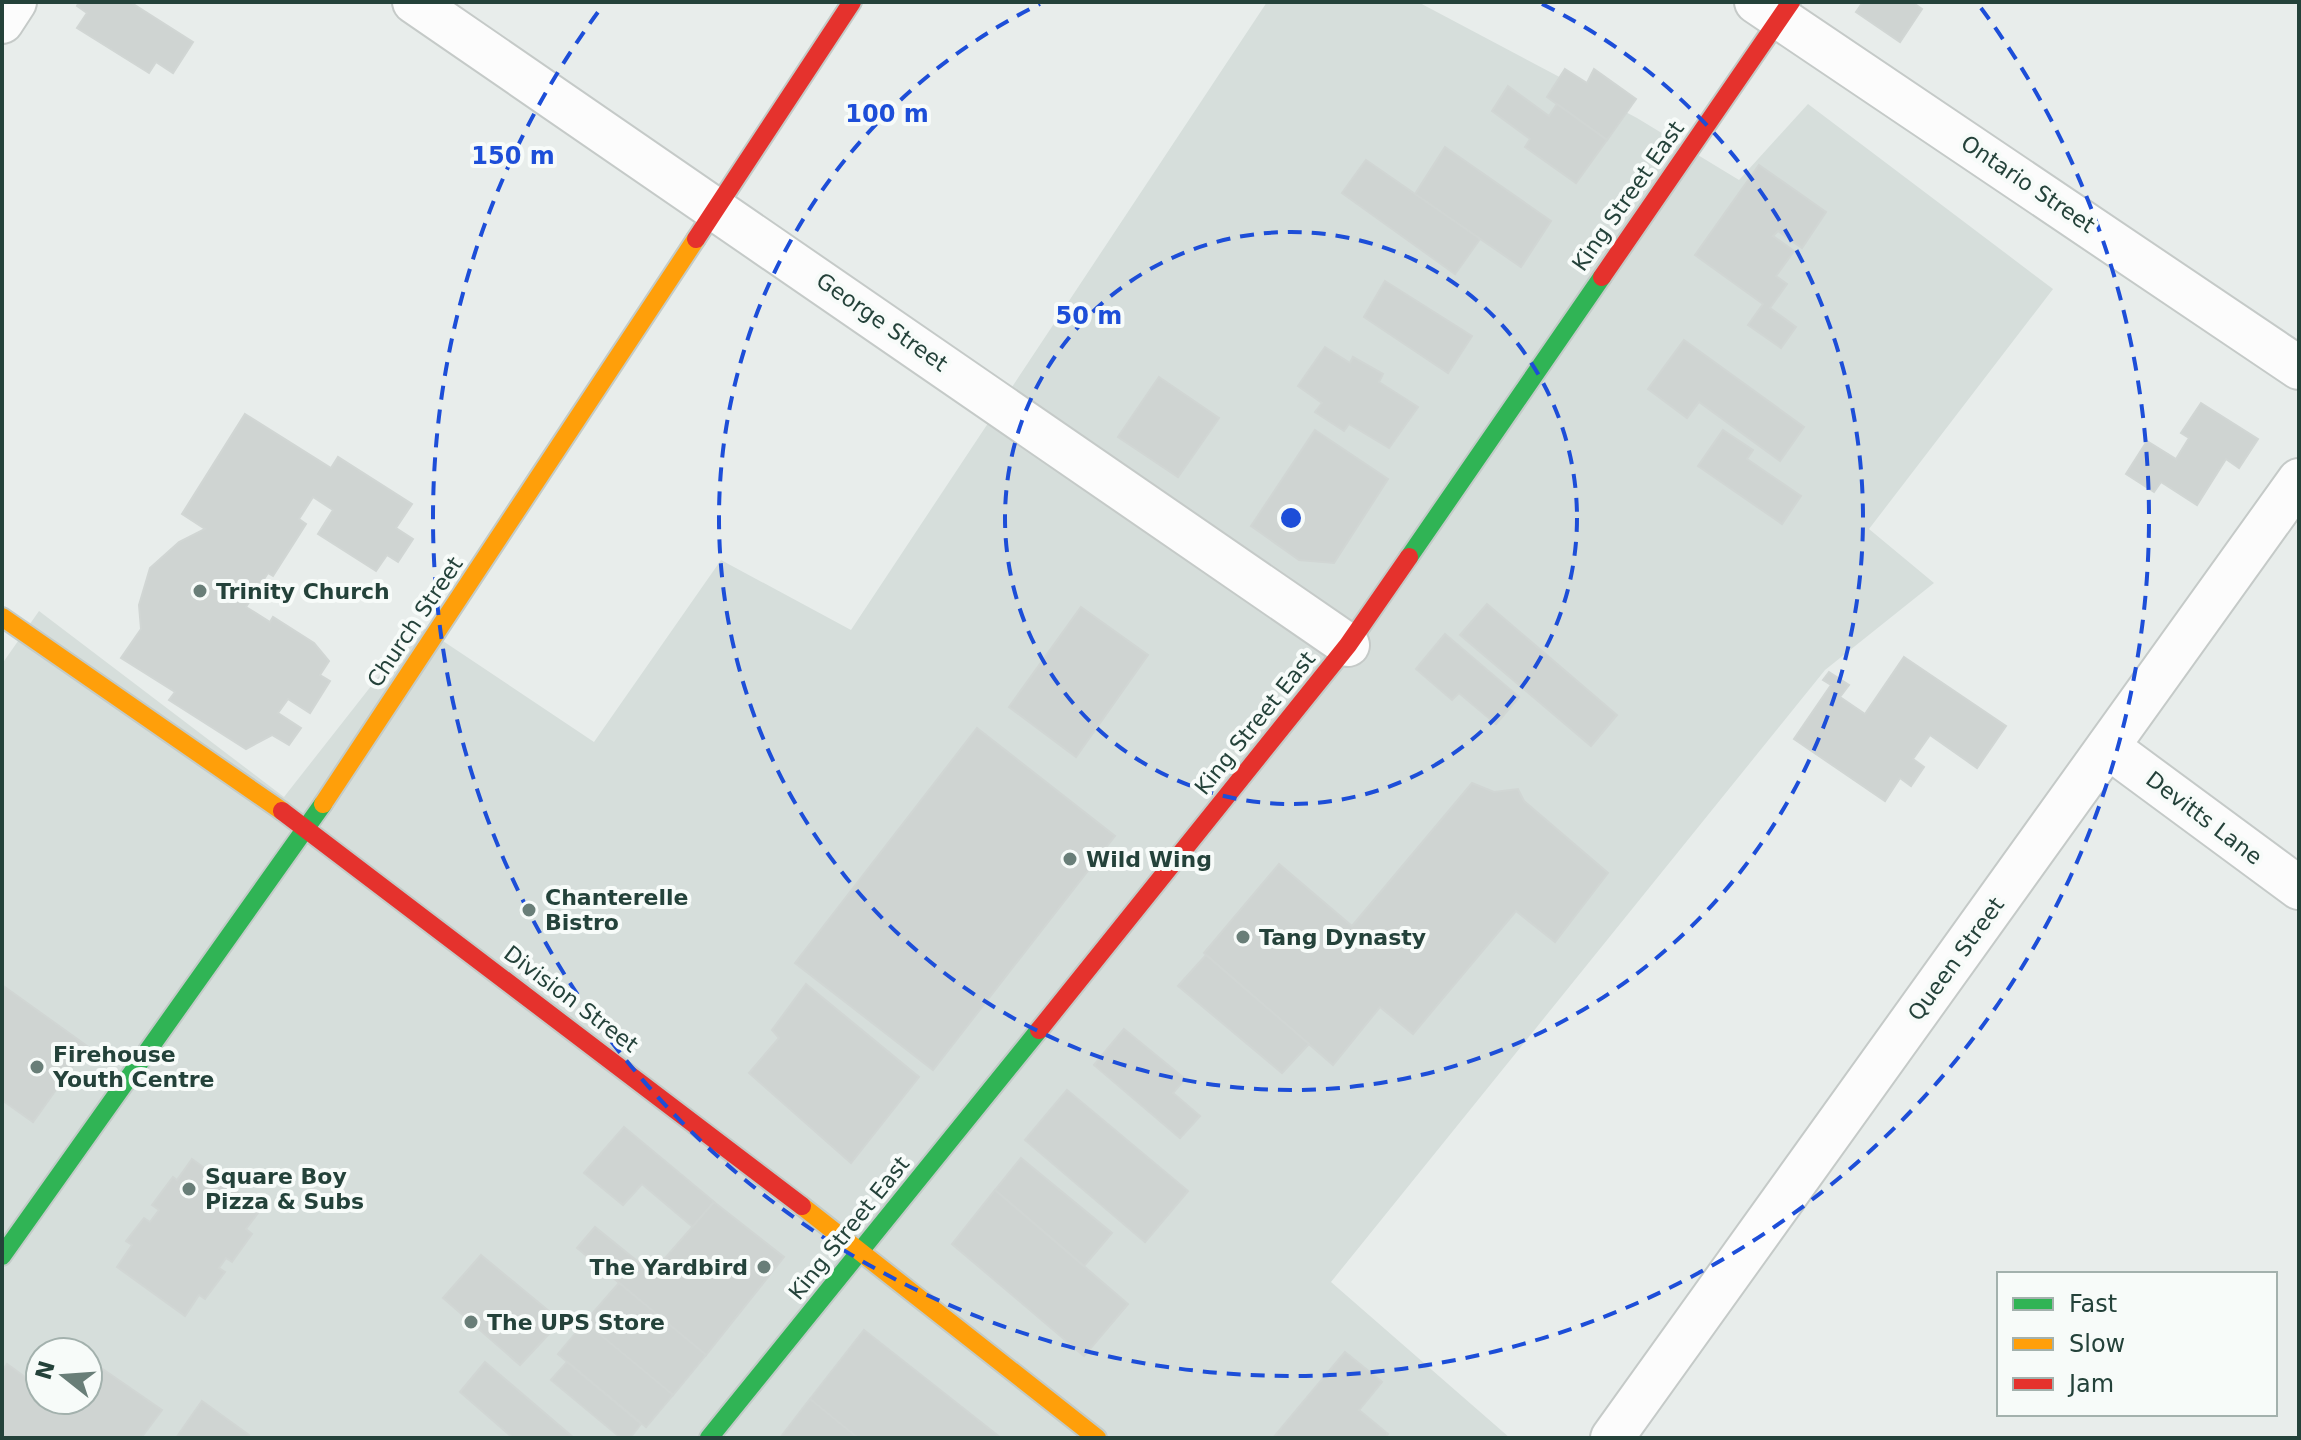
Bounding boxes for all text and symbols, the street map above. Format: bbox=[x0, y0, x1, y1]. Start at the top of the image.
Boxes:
text: 100 m bbox=[845, 100, 929, 128]
street label: King Street East bbox=[1567, 116, 1689, 276]
street label: Ontario Street bbox=[1956, 130, 2100, 238]
text: 150 m bbox=[471, 142, 555, 170]
street label: George Street bbox=[812, 268, 953, 377]
text: 50 m bbox=[1056, 302, 1122, 330]
centre of rings bbox=[1277, 504, 1305, 532]
street label: Church Street bbox=[362, 552, 468, 692]
place label: Trinity Church bbox=[216, 579, 390, 604]
marker: Trinity Church bbox=[191, 582, 209, 600]
street label: King Street East bbox=[1190, 646, 1321, 800]
street label: Devitts Lane bbox=[2141, 766, 2267, 870]
place label: Wild Wing bbox=[1086, 847, 1212, 872]
marker: Wild Wing bbox=[1061, 850, 1079, 868]
place label: Chanterelle Bistro bbox=[545, 885, 689, 935]
street label: Queen Street bbox=[1903, 892, 2009, 1025]
marker: Chanterelle Bistro bbox=[520, 901, 538, 919]
place label: Tang Dynasty bbox=[1259, 925, 1426, 950]
marker: Tang Dynasty bbox=[1234, 928, 1252, 946]
street label: Division Street bbox=[499, 941, 643, 1058]
place label: Firehouse Youth Centre bbox=[52, 1042, 215, 1092]
marker: Firehouse Youth Centre bbox=[28, 1058, 46, 1076]
street label: King Street East bbox=[784, 1151, 915, 1305]
place label: Square Boy Pizza & Subs bbox=[205, 1164, 364, 1214]
marker: Square Boy Pizza & Subs bbox=[180, 1180, 198, 1198]
place label: The Yardbird bbox=[590, 1255, 748, 1280]
marker: The Yardbird bbox=[755, 1258, 773, 1276]
legend bbox=[1997, 1272, 2277, 1416]
text: Fast bbox=[2069, 1290, 2117, 1318]
place label: The UPS Store bbox=[487, 1310, 665, 1335]
marker: The UPS Store bbox=[462, 1313, 480, 1331]
text: Slow bbox=[2069, 1330, 2125, 1358]
north arrow bbox=[24, 1336, 104, 1416]
text: N bbox=[31, 1358, 60, 1383]
text: Jam bbox=[2067, 1370, 2114, 1398]

